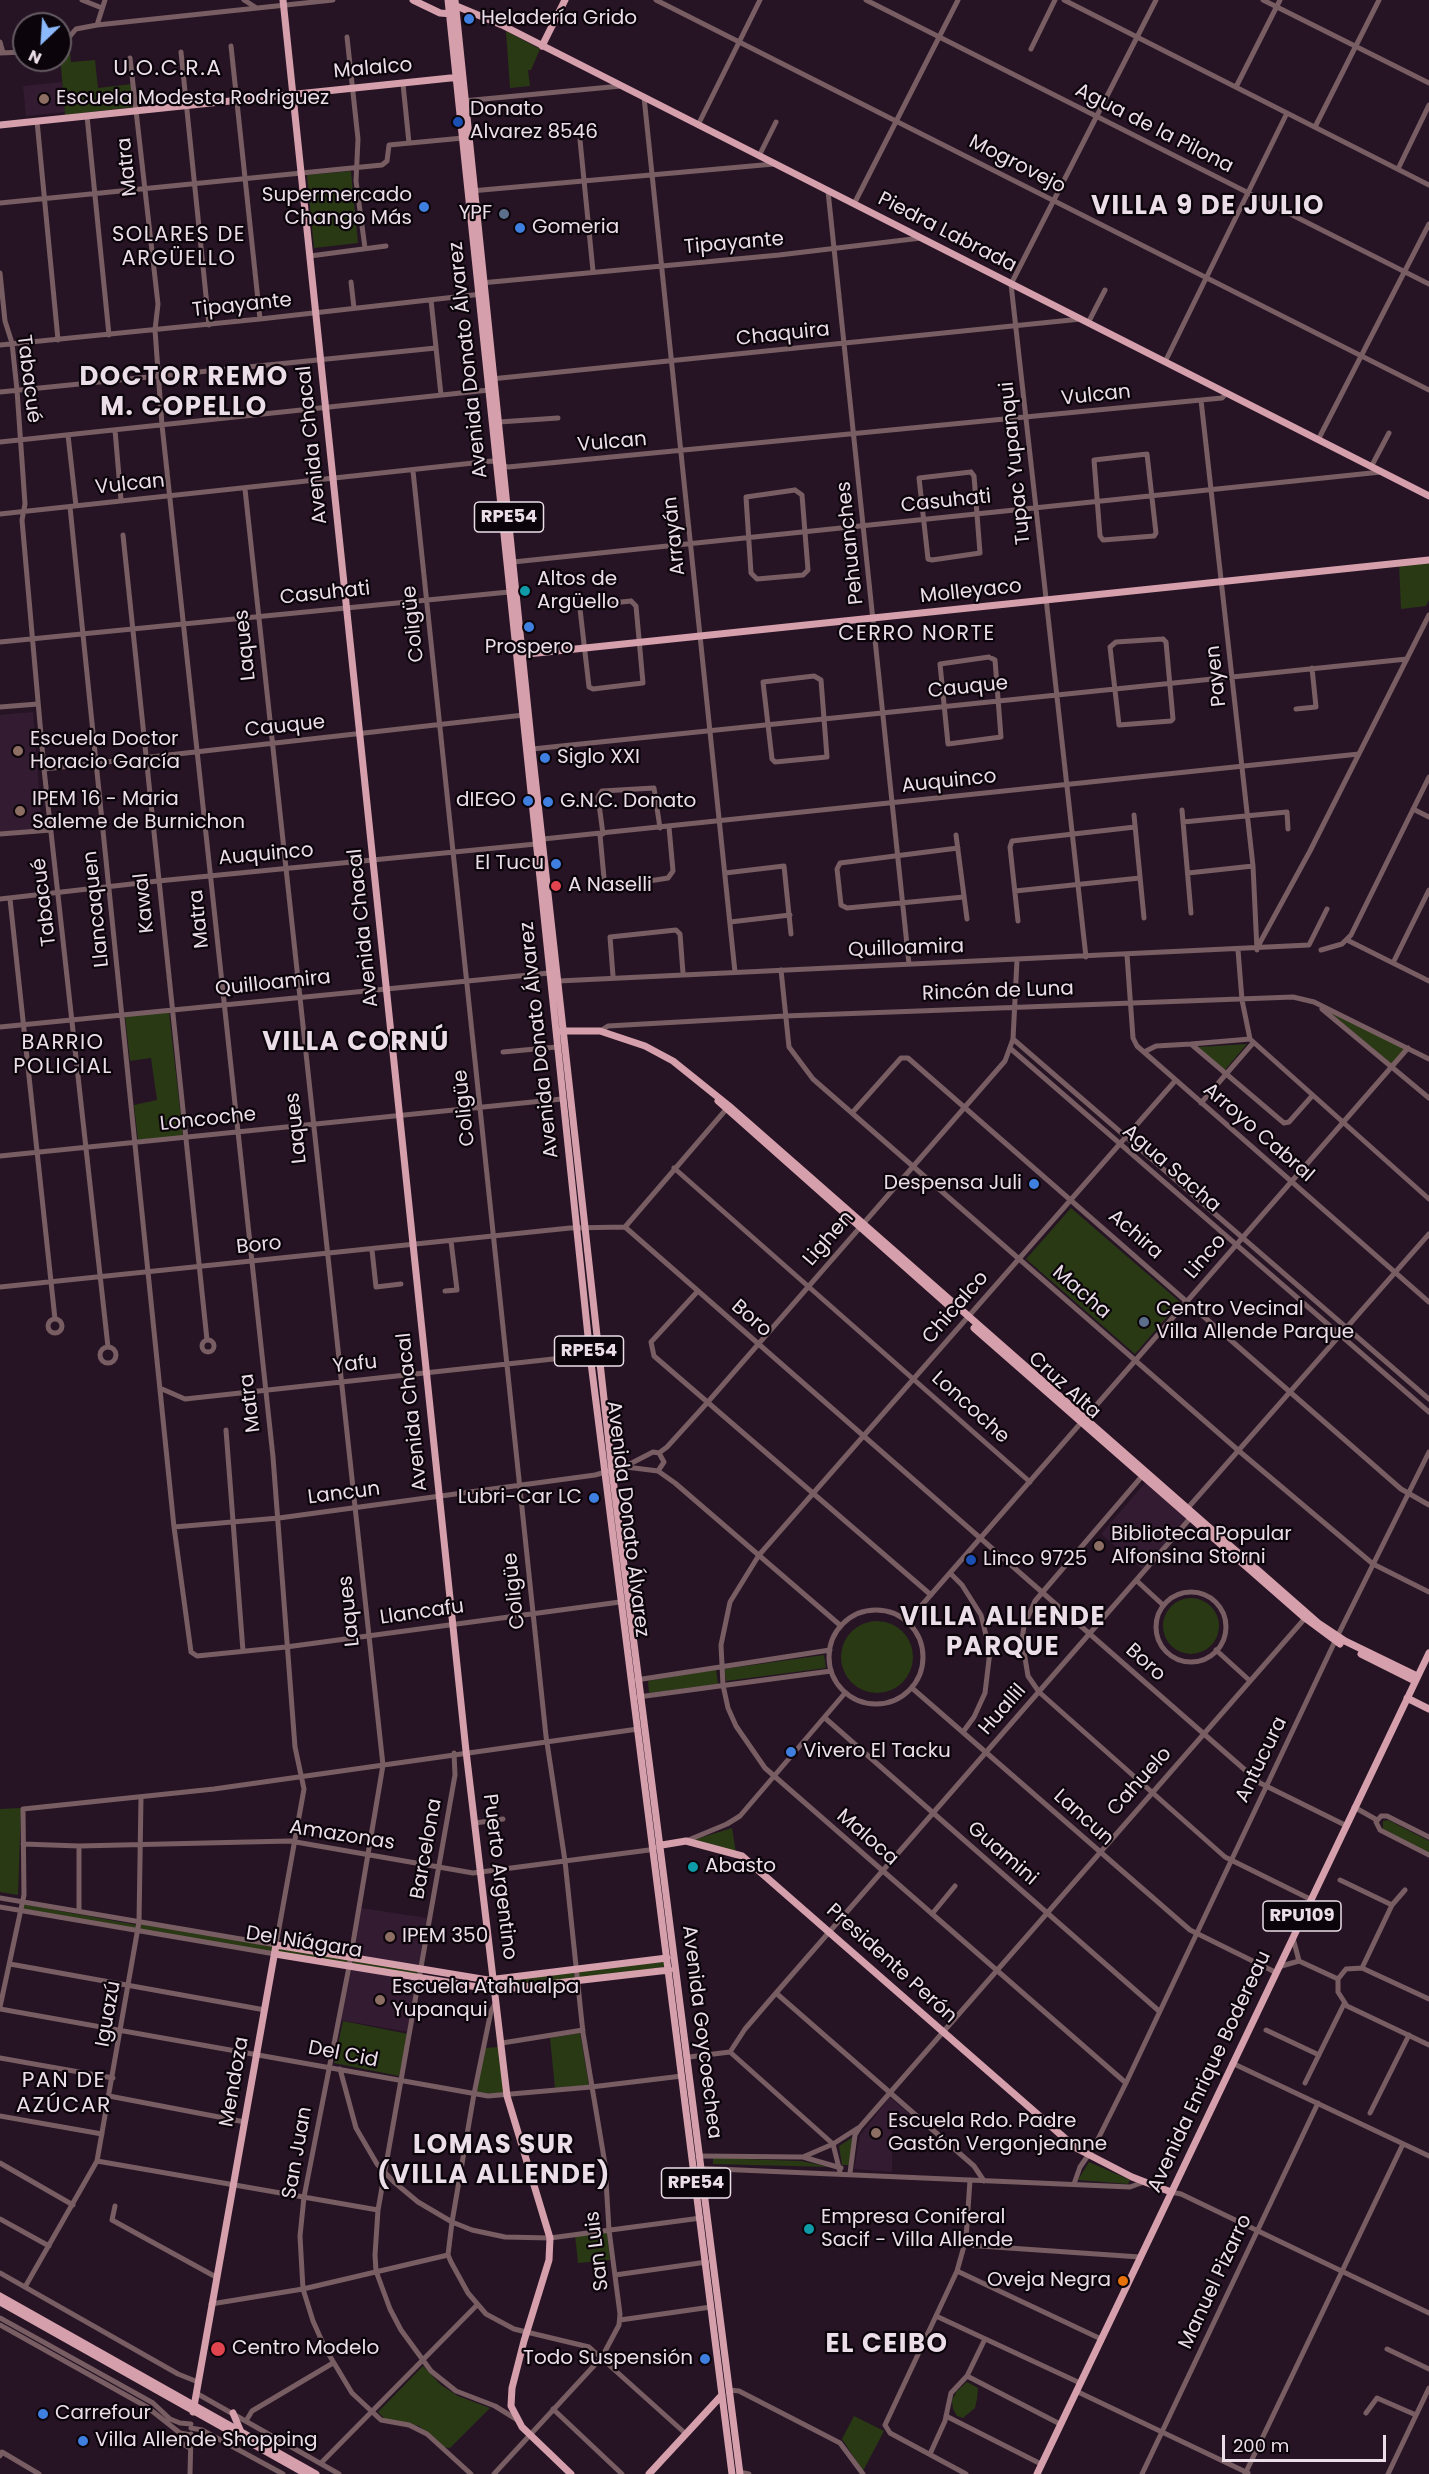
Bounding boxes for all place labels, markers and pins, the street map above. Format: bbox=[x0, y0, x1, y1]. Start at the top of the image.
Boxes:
place label: Heladería Grido bbox=[481, 7, 637, 31]
marker: Heladería Grido bbox=[462, 12, 476, 26]
place label: Escuela Modesta Rodriguez bbox=[56, 87, 329, 111]
marker: Escuela Modesta Rodriguez bbox=[37, 92, 51, 106]
place label: Donato Alvarez 8546 bbox=[470, 98, 598, 145]
marker: Donato Alvarez 8546 bbox=[451, 115, 465, 129]
place label: Supermercado Chango Más bbox=[262, 184, 412, 231]
marker: Supermercado Chango Más bbox=[417, 200, 431, 214]
place label: YPF bbox=[459, 202, 492, 226]
marker: YPF bbox=[497, 207, 511, 221]
place label: Gomeria bbox=[532, 216, 619, 240]
marker: Gomeria bbox=[513, 221, 527, 235]
place label: Altos de Argüello bbox=[537, 568, 619, 615]
marker: Altos de Argüello bbox=[518, 584, 532, 598]
marker: Prospero bbox=[522, 620, 536, 634]
place label: Prospero bbox=[485, 636, 573, 660]
place label: Escuela Doctor Horacio García bbox=[30, 728, 180, 775]
marker: Escuela Doctor Horacio García bbox=[11, 744, 25, 758]
place label: Siglo XXI bbox=[557, 746, 640, 770]
marker: Siglo XXI bbox=[538, 751, 552, 765]
place label: IPEM 16 - Maria Saleme de Burnichon bbox=[32, 788, 245, 835]
place label: dIEGO bbox=[456, 789, 516, 813]
place label: G.N.C. Donato bbox=[560, 790, 696, 814]
marker: dIEGO bbox=[521, 794, 535, 808]
marker: G.N.C. Donato bbox=[541, 795, 555, 809]
marker: IPEM 16 - Maria Saleme de Burnichon bbox=[13, 804, 27, 818]
place label: El Tucu bbox=[475, 852, 544, 876]
marker: El Tucu bbox=[549, 857, 563, 871]
place label: A Naselli bbox=[568, 874, 652, 898]
marker: A Naselli bbox=[549, 879, 563, 893]
place label: Despensa Juli bbox=[884, 1172, 1022, 1196]
marker: Despensa Juli bbox=[1027, 1177, 1041, 1191]
place label: Centro Vecinal Villa Allende Parque bbox=[1156, 1298, 1354, 1345]
marker: Centro Vecinal Villa Allende Parque bbox=[1137, 1315, 1151, 1329]
place label: Lubri-Car LC bbox=[458, 1486, 582, 1510]
marker: Lubri-Car LC bbox=[587, 1491, 601, 1505]
place label: Biblioteca Popular Alfonsina Storni bbox=[1111, 1523, 1292, 1570]
marker: Biblioteca Popular Alfonsina Storni bbox=[1092, 1539, 1106, 1553]
place label: Linco 9725 bbox=[983, 1548, 1087, 1572]
marker: Linco 9725 bbox=[964, 1553, 978, 1567]
place label: Vivero El Tacku bbox=[803, 1740, 951, 1764]
marker: Vivero El Tacku bbox=[784, 1745, 798, 1759]
place label: Abasto bbox=[705, 1855, 776, 1879]
marker: Abasto bbox=[686, 1860, 700, 1874]
place label: IPEM 350 bbox=[402, 1925, 488, 1949]
marker: IPEM 350 bbox=[383, 1930, 397, 1944]
place label: Escuela Atahualpa Yupanqui bbox=[392, 1976, 579, 2023]
marker: Escuela Atahualpa Yupanqui bbox=[373, 1993, 387, 2007]
place label: Escuela Rdo. Padre Gastón Vergonjeanne bbox=[888, 2110, 1107, 2157]
marker: Escuela Rdo. Padre Gastón Vergonjeanne bbox=[869, 2126, 883, 2140]
place label: Empresa Coniferal Sacif - Villa Allende bbox=[821, 2206, 1013, 2253]
marker: Empresa Coniferal Sacif - Villa Allende bbox=[802, 2222, 816, 2236]
place label: Oveja Negra bbox=[987, 2269, 1111, 2293]
marker: Oveja Negra bbox=[1116, 2274, 1130, 2288]
place label: Centro Modelo bbox=[232, 2337, 379, 2361]
marker: Centro Modelo bbox=[209, 2340, 227, 2358]
place label: Todo Suspensión bbox=[523, 2347, 693, 2371]
marker: Todo Suspensión bbox=[698, 2352, 712, 2366]
place label: Carrefour bbox=[55, 2402, 151, 2426]
marker: Carrefour bbox=[36, 2407, 50, 2421]
place label: Villa Allende Shopping bbox=[95, 2429, 318, 2453]
marker: Villa Allende Shopping bbox=[76, 2434, 90, 2448]

